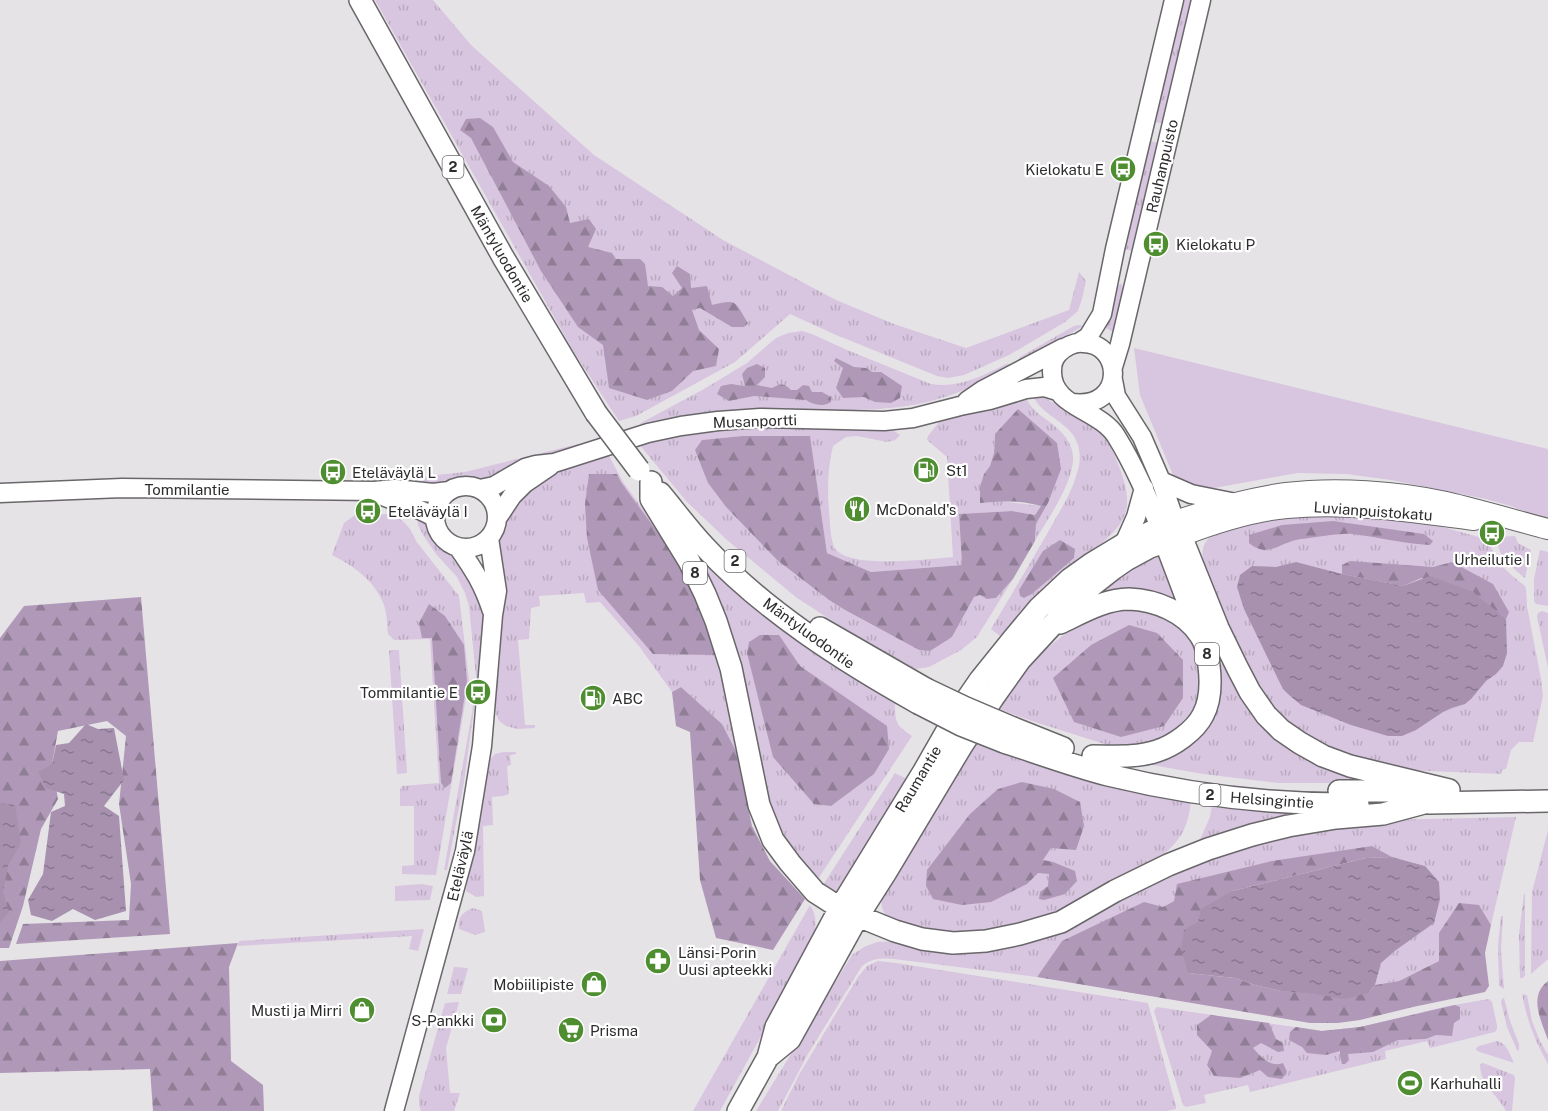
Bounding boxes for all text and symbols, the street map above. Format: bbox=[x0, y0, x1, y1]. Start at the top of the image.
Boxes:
street label: Rauhanpuisto bbox=[1143, 117, 1181, 215]
bus stop icon: Kielokatu E bbox=[1108, 154, 1138, 184]
road number: 2 bbox=[442, 156, 464, 178]
place label: Kielokatu E bbox=[1025, 161, 1104, 178]
street label: Mäntyluodontie bbox=[467, 203, 537, 305]
bus stop icon: Kielokatu P bbox=[1141, 229, 1171, 259]
place label: Kielokatu P bbox=[1176, 236, 1255, 253]
street label: Musanportti bbox=[713, 411, 797, 431]
fuel station icon: St1 bbox=[911, 455, 941, 485]
bus stop icon: Eteläväylä L bbox=[318, 457, 348, 487]
place label: St1 bbox=[946, 462, 968, 479]
place label: Eteläväylä L bbox=[352, 464, 436, 481]
street label: Tommilantie bbox=[144, 481, 230, 498]
restaurant icon: McDonald's bbox=[842, 494, 872, 524]
bus stop icon: Eteläväylä I bbox=[353, 496, 383, 526]
street label: Luvianpuistokatu bbox=[1313, 498, 1433, 524]
place label: McDonald's bbox=[876, 501, 956, 518]
place label: Eteläväylä I bbox=[388, 503, 468, 520]
bus stop icon: Urheilutie I bbox=[1477, 518, 1507, 548]
road number: 2 bbox=[724, 550, 746, 572]
place label: Urheilutie I bbox=[1454, 551, 1530, 568]
road number: 8 bbox=[683, 562, 707, 584]
street label: Mäntyluodontie bbox=[760, 594, 858, 672]
road number: 8 bbox=[1195, 643, 1219, 665]
bus stop icon: Tommilantie E bbox=[463, 677, 493, 707]
fuel station icon: ABC bbox=[578, 683, 608, 713]
place label: Tommilantie E bbox=[360, 684, 458, 701]
place label: ABC bbox=[612, 690, 643, 707]
street label: Raumantie bbox=[891, 743, 945, 815]
road number: 2 bbox=[1200, 784, 1220, 806]
street label: Helsingintie bbox=[1230, 789, 1314, 811]
street label: Eteläväylä bbox=[444, 829, 476, 903]
place label: Länsi-Porin Uusi apteekki bbox=[678, 944, 772, 978]
pharmacy icon: Länsi-Porin Uusi apteekki bbox=[643, 946, 673, 976]
shop icon: Mobiilipiste bbox=[579, 969, 609, 999]
place label: Mobiilipiste bbox=[493, 976, 574, 993]
shop icon: Musti ja Mirri bbox=[347, 995, 377, 1025]
place label: Musti ja Mirri bbox=[251, 1002, 342, 1019]
bank icon: S-Pankki bbox=[479, 1005, 509, 1035]
place label: S-Pankki bbox=[411, 1012, 474, 1029]
supermarket icon: Prisma bbox=[556, 1015, 586, 1045]
place label: Prisma bbox=[590, 1022, 638, 1039]
sports icon: Karhuhalli bbox=[1395, 1068, 1425, 1098]
place label: Karhuhalli bbox=[1430, 1075, 1501, 1092]

